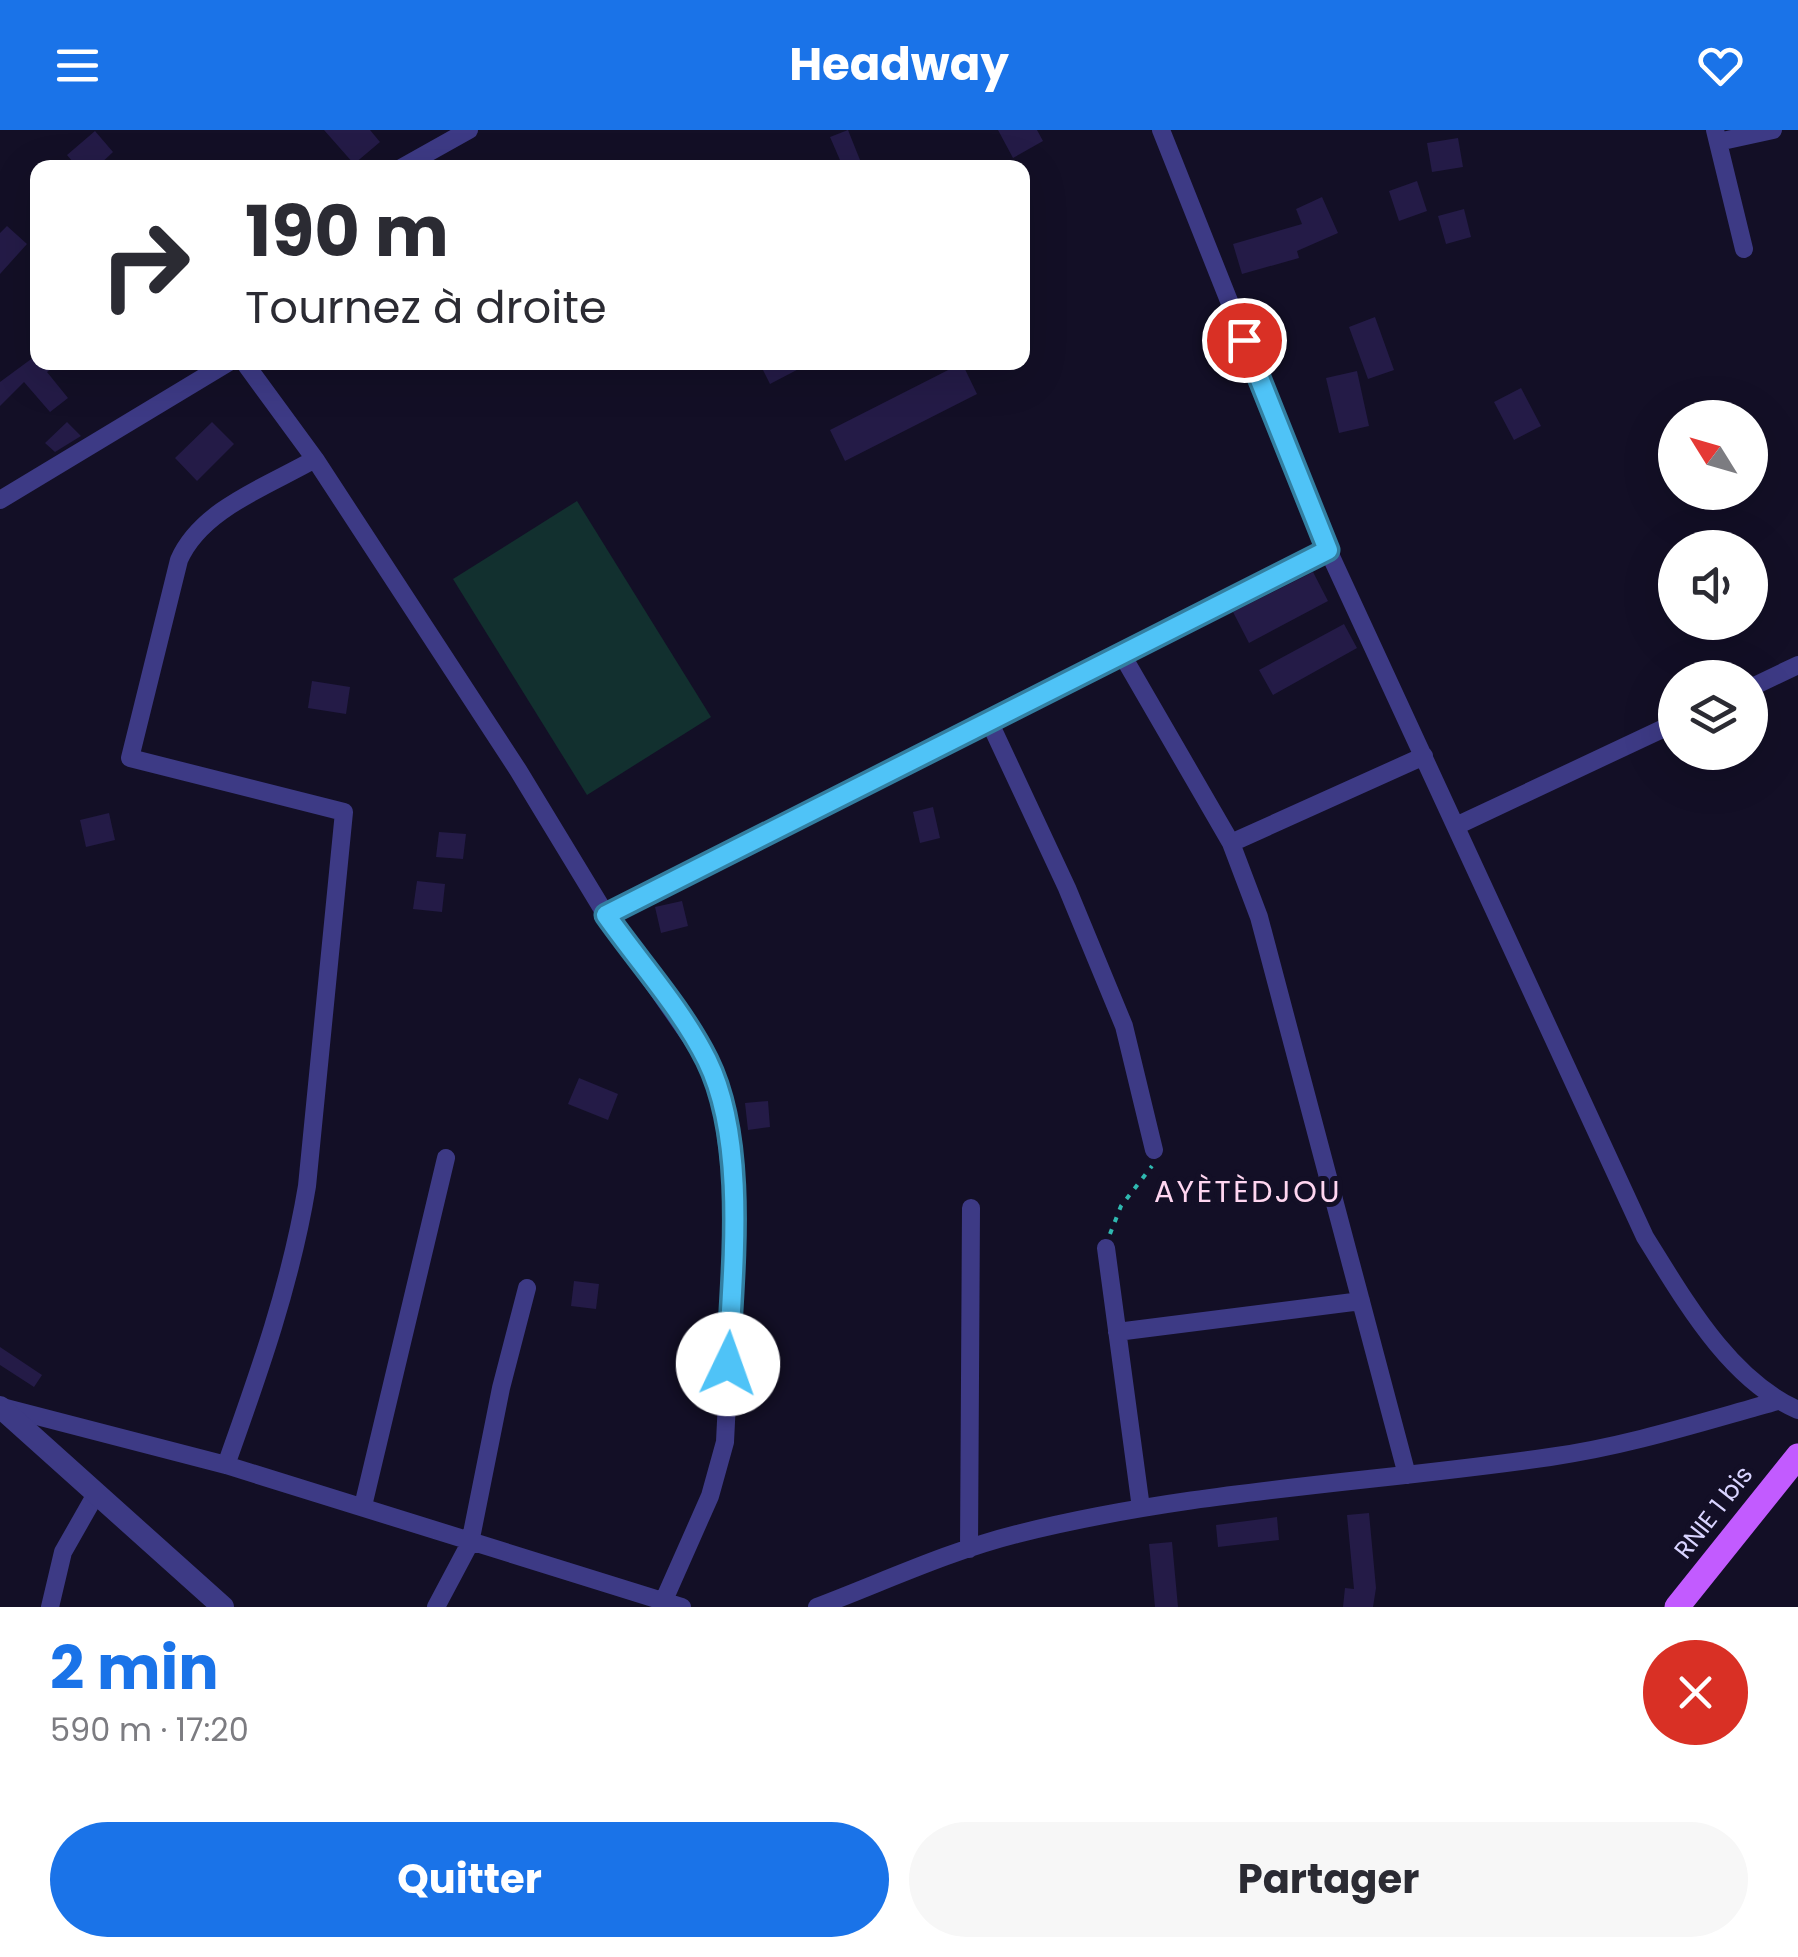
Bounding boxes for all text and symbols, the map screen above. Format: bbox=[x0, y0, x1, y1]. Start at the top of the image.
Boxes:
text: Headway bbox=[789, 33, 1009, 96]
icon: menu bbox=[50, 38, 105, 93]
icon: heart bbox=[1693, 38, 1748, 93]
text: 190 m bbox=[245, 182, 449, 281]
icon: right bbox=[80, 200, 210, 330]
text: Tournez à droite bbox=[245, 276, 607, 339]
pin bbox=[1202, 298, 1287, 383]
icon: arrive bbox=[1217, 313, 1272, 368]
north arrow bbox=[1658, 400, 1768, 510]
map controls bbox=[1658, 400, 1768, 770]
button: sound bbox=[1658, 530, 1768, 640]
button: layers bbox=[1658, 660, 1768, 770]
district label: AYÈTÈDJOU bbox=[1154, 1170, 1342, 1213]
position arrow bbox=[676, 1312, 780, 1416]
street label: RNIE 1 bis bbox=[1666, 1459, 1761, 1566]
text: 2 min bbox=[50, 1626, 219, 1710]
button: close bbox=[1643, 1640, 1748, 1745]
text: 590 m · 17:20 bbox=[50, 1707, 249, 1752]
button: Quitter bbox=[50, 1822, 889, 1937]
button: Partager bbox=[909, 1822, 1748, 1937]

